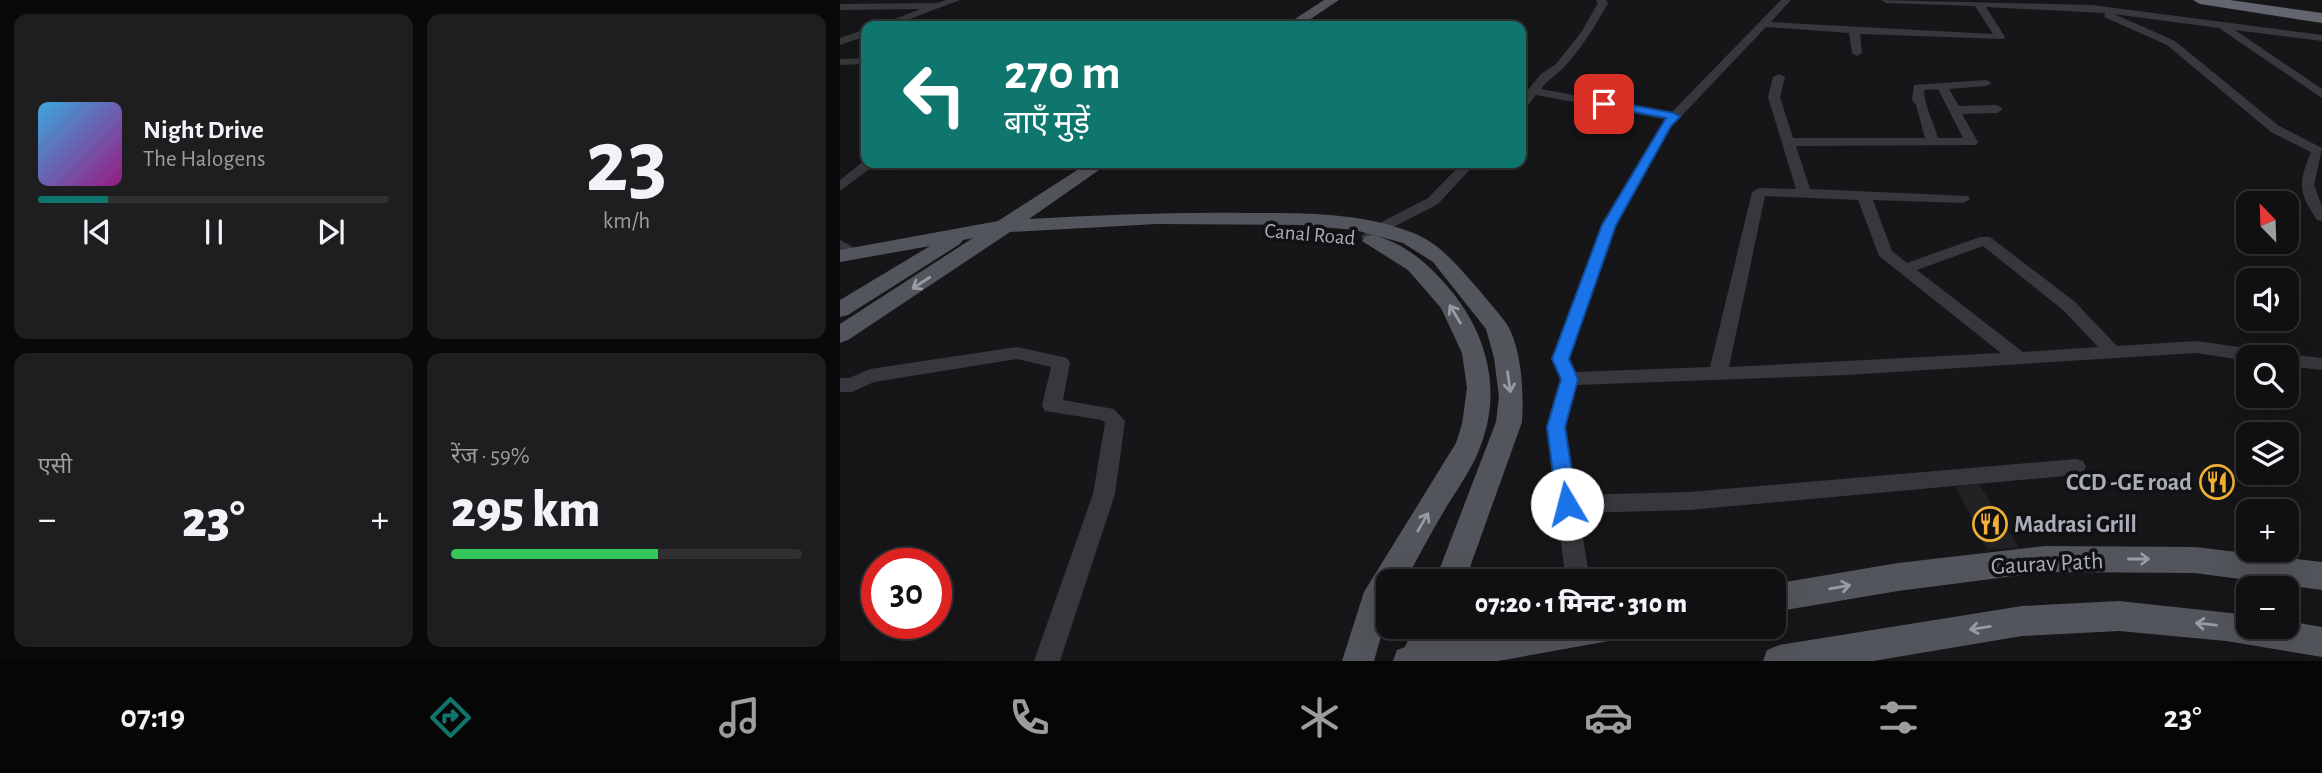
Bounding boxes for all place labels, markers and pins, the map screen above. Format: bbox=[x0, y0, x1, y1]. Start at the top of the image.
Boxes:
pin bbox=[1574, 74, 1634, 134]
restaurant icon: CCD -GE road bbox=[2198, 463, 2236, 501]
place label: CCD -GE road bbox=[2066, 471, 2192, 495]
restaurant icon: Madrasi Grill bbox=[1971, 505, 2009, 543]
place label: Madrasi Grill bbox=[2014, 513, 2137, 537]

